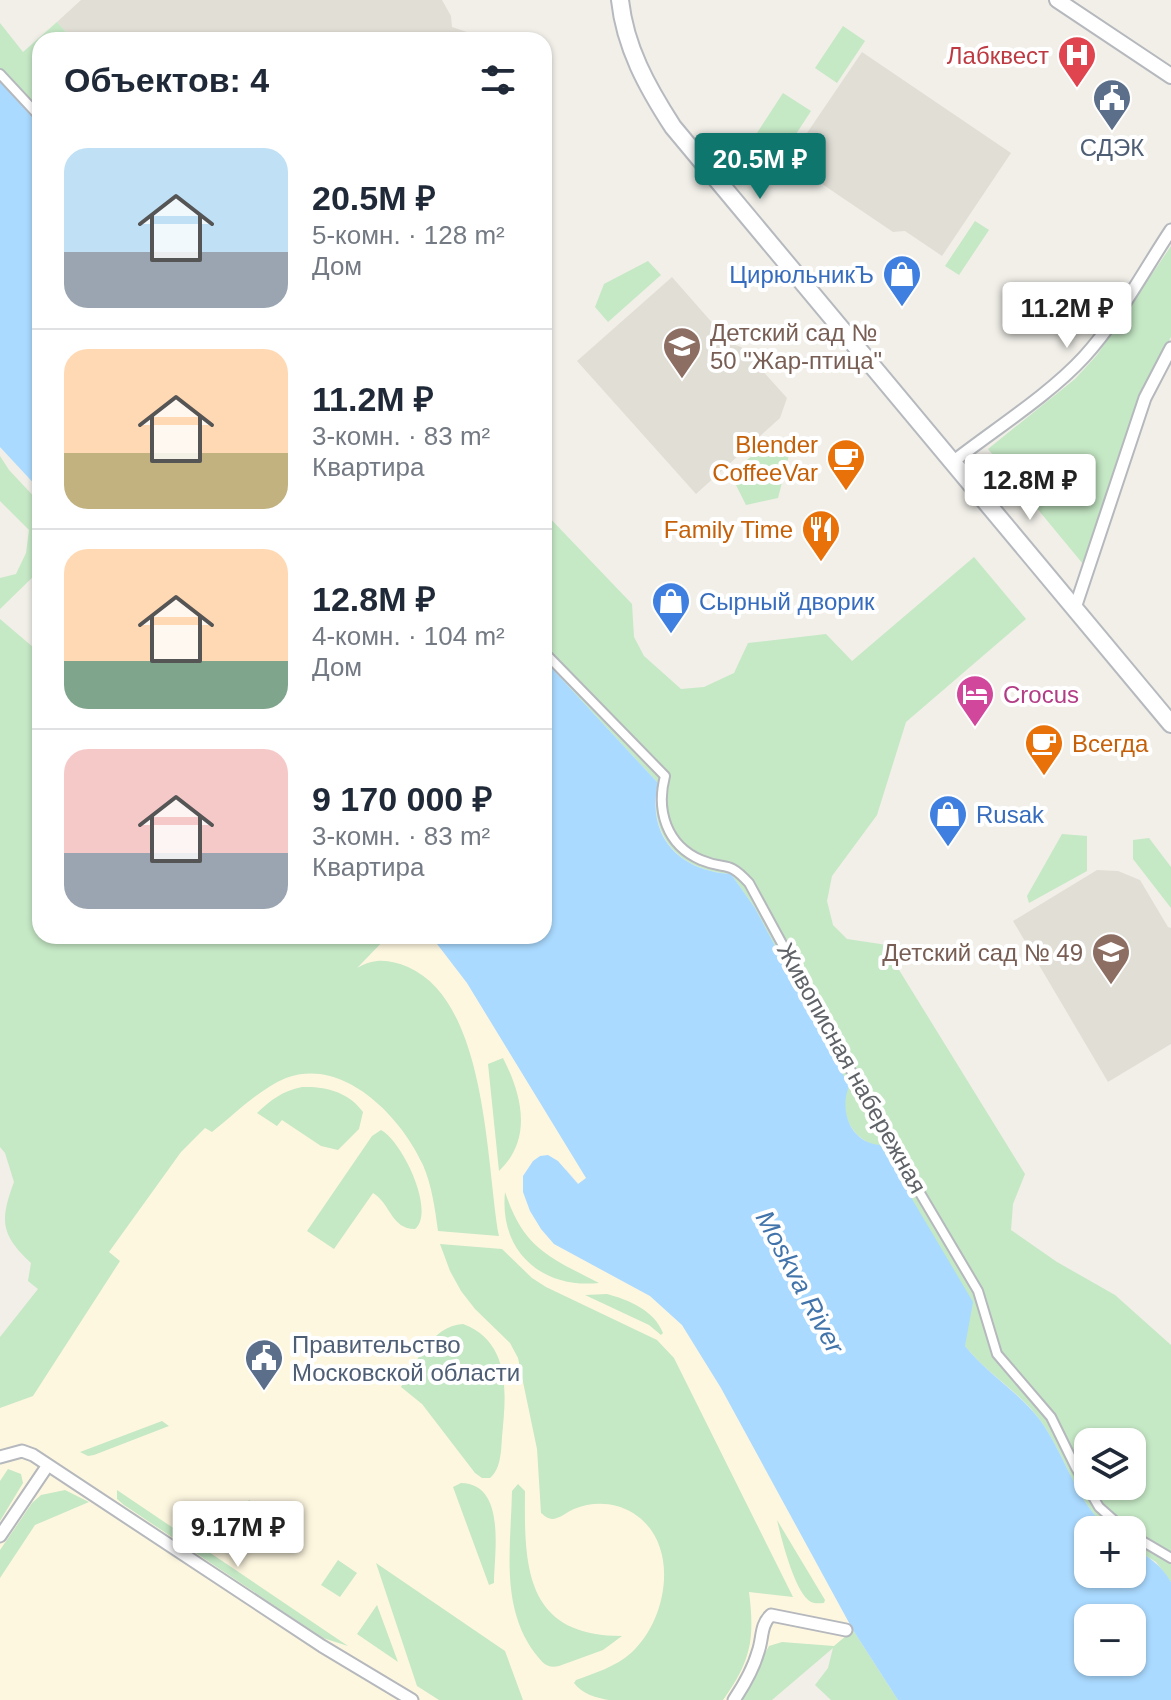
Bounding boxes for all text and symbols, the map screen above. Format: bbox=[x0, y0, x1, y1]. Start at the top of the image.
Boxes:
hospital icon: Лабквест bbox=[1056, 34, 1098, 89]
place label: Лабквест bbox=[947, 42, 1049, 69]
icon: filters bbox=[476, 58, 520, 102]
text: Объектов: 4 bbox=[64, 61, 269, 99]
public building icon: СДЭК bbox=[1091, 77, 1133, 132]
pin: 20.5M ₽ bbox=[686, 133, 834, 201]
place label: СДЭК bbox=[1080, 134, 1144, 161]
text: 20.5M ₽ bbox=[713, 144, 807, 174]
text: 20.5M ₽ bbox=[312, 179, 436, 217]
icon: home bbox=[128, 180, 224, 276]
text: 5-комн. · 128 m² bbox=[312, 220, 505, 250]
text: Дом bbox=[312, 251, 362, 281]
shop icon: ЦирюльникЪ bbox=[881, 253, 923, 308]
place label: ЦирюльникЪ bbox=[729, 261, 874, 288]
pin: 11.2M ₽ bbox=[993, 282, 1141, 350]
text: 11.2M ₽ bbox=[1020, 293, 1114, 323]
place label: Детский сад № 50 "Жар-птица" bbox=[710, 319, 882, 374]
school or university icon: Детский сад № 50 "Жар-птица" bbox=[661, 325, 703, 380]
text: 11.2M ₽ bbox=[312, 380, 434, 418]
icon: home bbox=[128, 381, 224, 477]
text: 3-комн. · 83 m² bbox=[312, 421, 490, 451]
place label: Blender CoffeeVar bbox=[712, 431, 818, 486]
cafe icon: Blender CoffeeVar bbox=[825, 437, 867, 492]
text: Квартира bbox=[312, 452, 424, 482]
pin: 12.8M ₽ bbox=[956, 454, 1104, 522]
text: 12.8M ₽ bbox=[983, 465, 1077, 495]
restaurant icon: Family Time bbox=[800, 508, 842, 563]
place label: Family Time bbox=[664, 516, 793, 543]
text: 12.8M ₽ bbox=[312, 580, 436, 618]
shop icon: Сырный дворик bbox=[650, 580, 692, 635]
icon: home bbox=[128, 581, 224, 677]
place label: Сырный дворик bbox=[699, 588, 875, 615]
text: 4-комн. · 104 m² bbox=[312, 621, 505, 651]
text: Дом bbox=[312, 652, 362, 682]
hotel icon: Crocus bbox=[954, 673, 996, 728]
place label: Crocus bbox=[1003, 681, 1079, 708]
cafe icon: Всегда bbox=[1023, 722, 1065, 777]
place label: Всегда bbox=[1072, 730, 1149, 757]
text: 9 170 000 ₽ bbox=[312, 780, 493, 818]
icon: home bbox=[128, 781, 224, 877]
shop icon: Rusak bbox=[927, 793, 969, 848]
place label: Rusak bbox=[976, 801, 1045, 828]
text: 3-комн. · 83 m² bbox=[312, 821, 490, 851]
text: Квартира bbox=[312, 852, 424, 882]
school or university icon: Детский сад № 49 bbox=[1090, 931, 1132, 986]
street label: Живописная набережная bbox=[772, 938, 932, 1198]
place label: Детский сад № 49 bbox=[882, 939, 1083, 966]
water label: Moskva River bbox=[750, 1205, 851, 1360]
place label: Правительство Московской области bbox=[292, 1331, 520, 1386]
public building icon: Правительство Московской области bbox=[243, 1337, 285, 1392]
map controls bbox=[1074, 1428, 1146, 1676]
button: layers bbox=[1074, 1428, 1146, 1500]
pin: 9.17M ₽ bbox=[164, 1501, 312, 1569]
text: 9.17M ₽ bbox=[191, 1512, 285, 1542]
button: + bbox=[1074, 1516, 1146, 1588]
button: − bbox=[1074, 1604, 1146, 1676]

